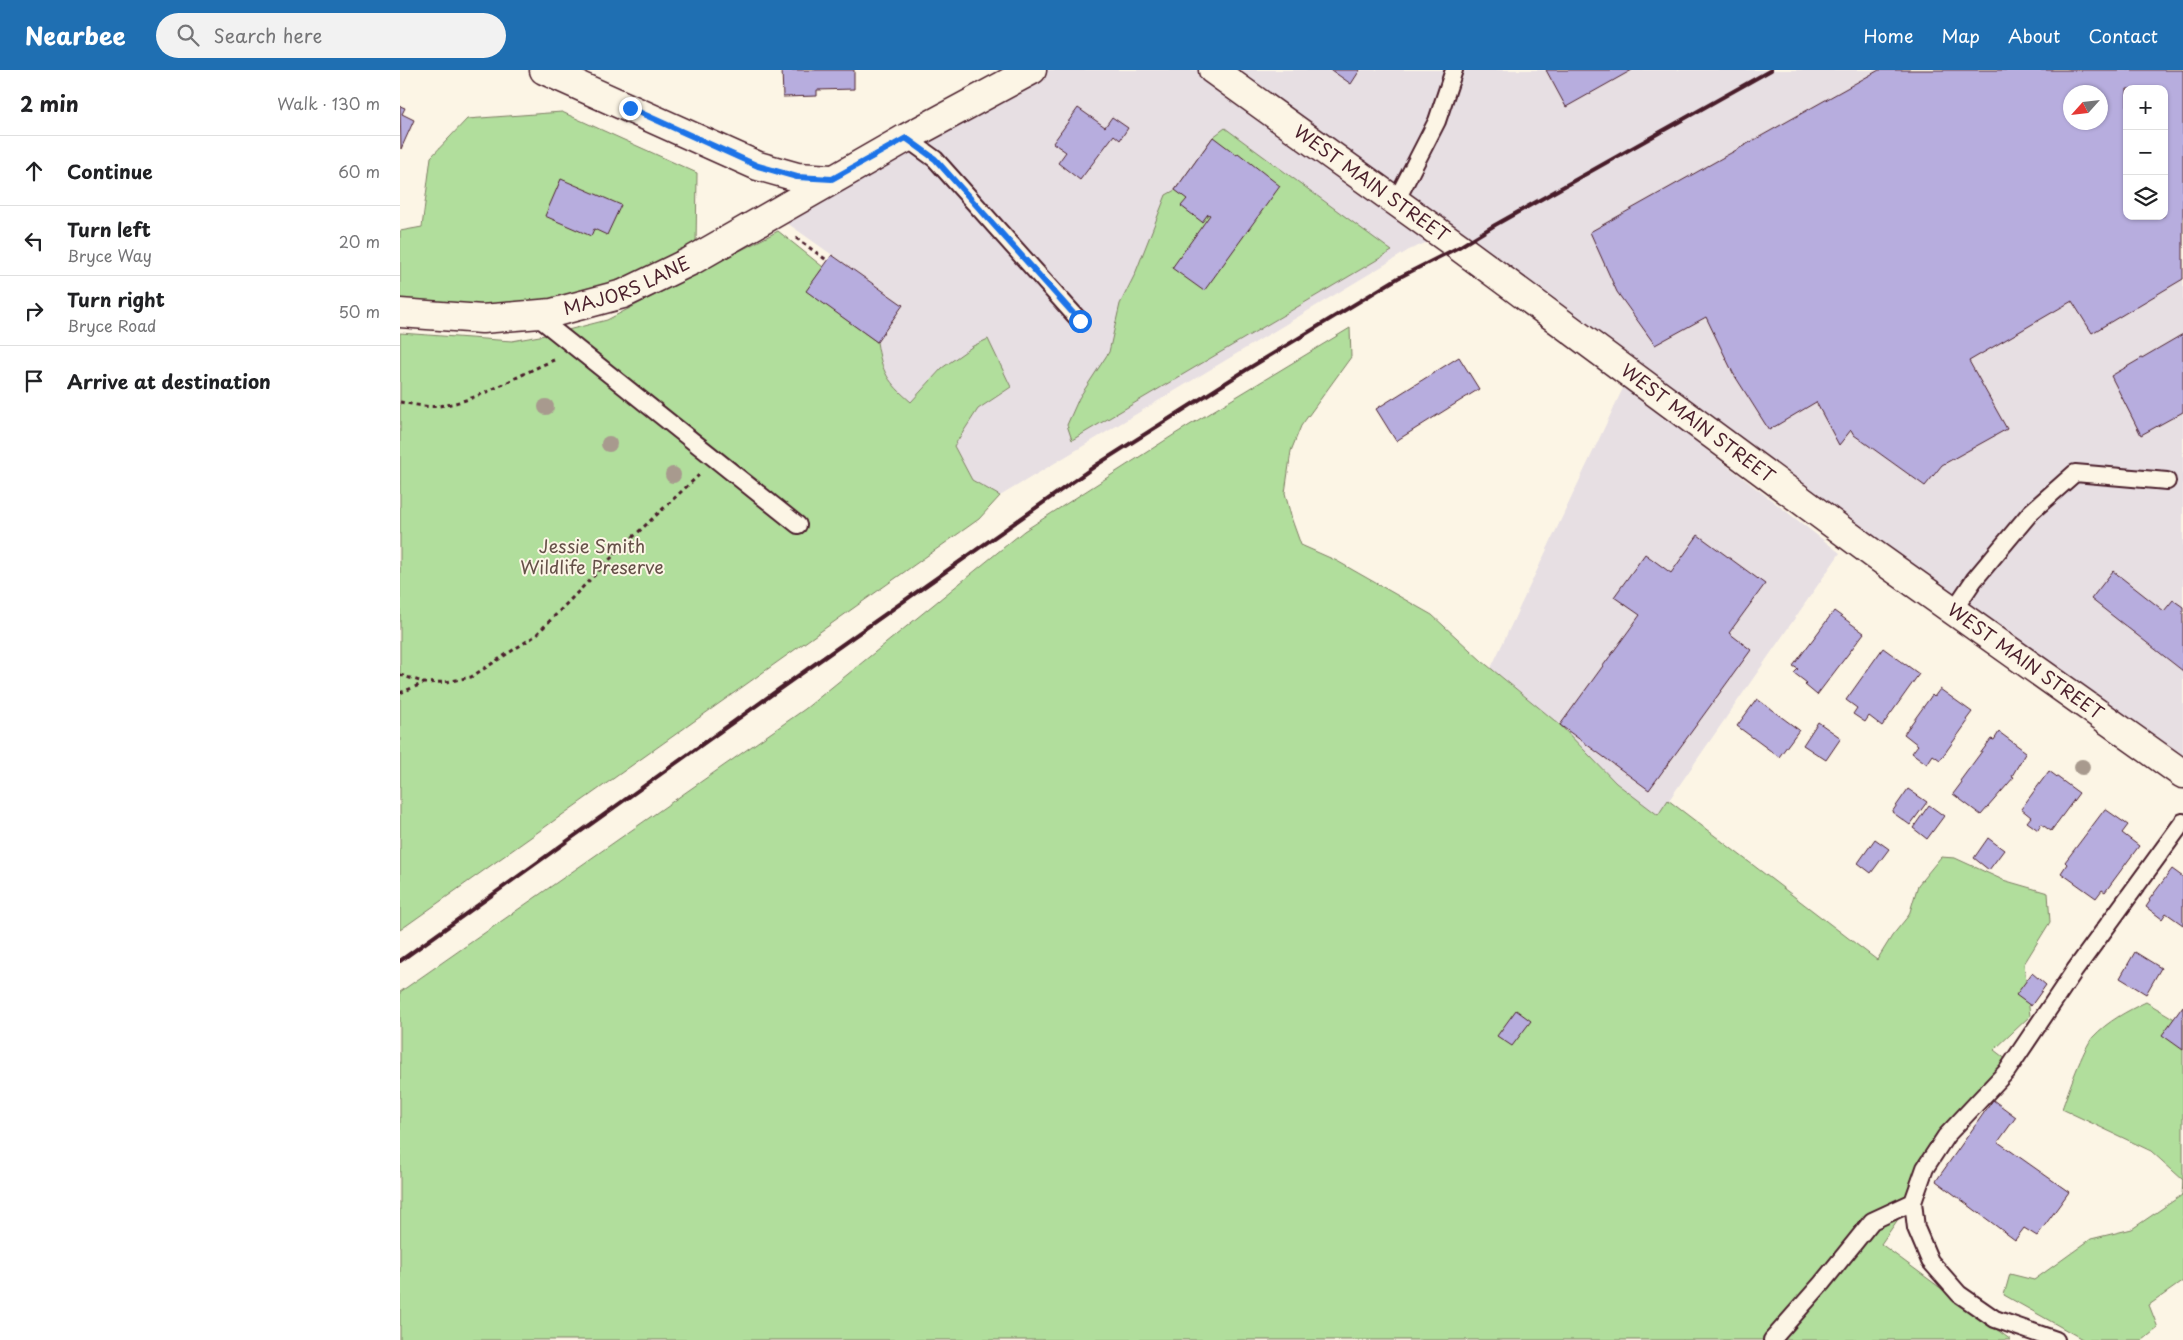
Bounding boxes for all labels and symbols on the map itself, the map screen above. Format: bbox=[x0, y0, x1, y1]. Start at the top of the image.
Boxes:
north arrow bbox=[2063, 85, 2108, 130]
route end bbox=[619, 97, 642, 120]
street label: WEST MAIN STREET bbox=[1289, 117, 1456, 248]
street label: MAJORS LANE bbox=[560, 249, 694, 321]
route start bbox=[1069, 310, 1092, 333]
street label: WEST MAIN STREET bbox=[1616, 356, 1782, 489]
park label: Jessie Smith Wildlife Preserve bbox=[520, 532, 664, 580]
street label: WEST MAIN STREET bbox=[1943, 596, 2110, 726]

